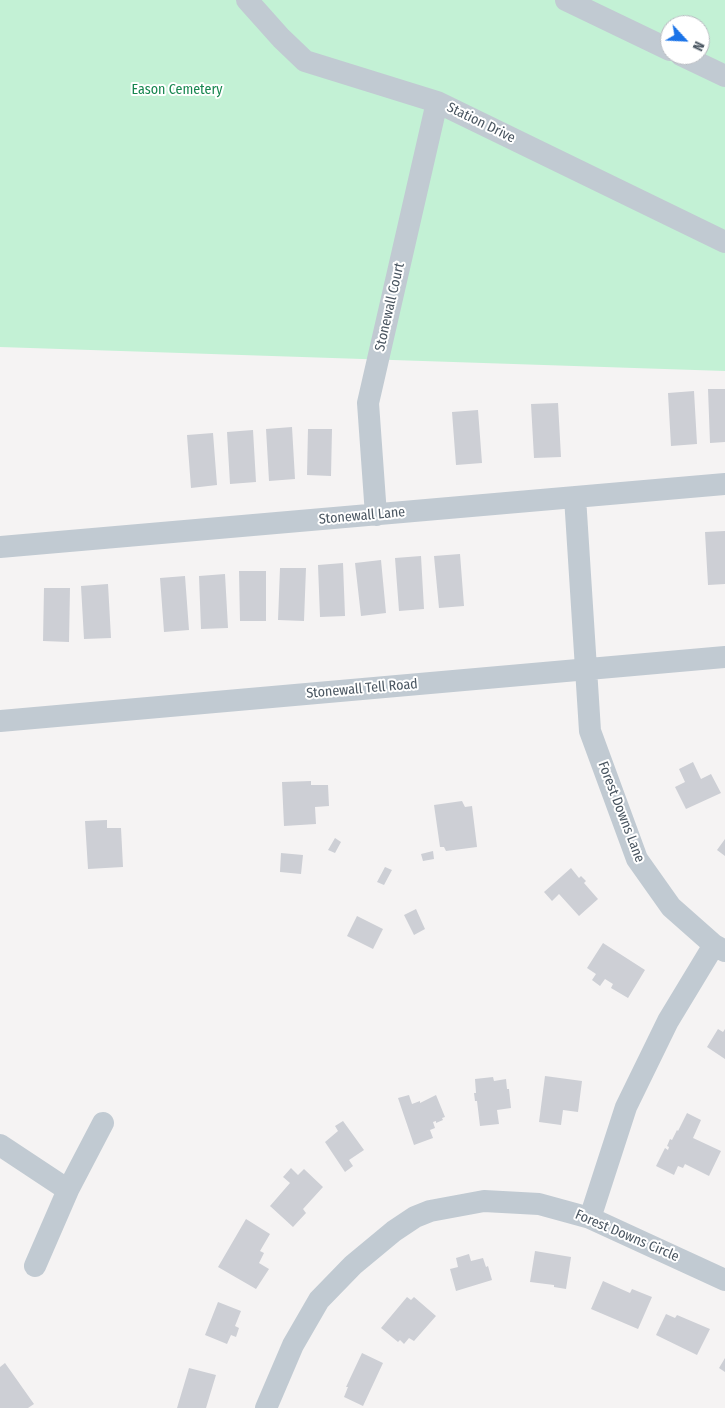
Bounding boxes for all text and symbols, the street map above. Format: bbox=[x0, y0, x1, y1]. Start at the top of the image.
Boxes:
north arrow bbox=[660, 15, 710, 65]
text: N bbox=[689, 39, 708, 54]
park label: Eason Cemetery bbox=[131, 82, 223, 98]
street label: Station Drive bbox=[444, 99, 518, 147]
street label: Stonewall Court bbox=[372, 261, 408, 353]
street label: Stonewall Lane bbox=[318, 504, 406, 528]
street label: Stonewall Tell Road bbox=[306, 676, 418, 702]
street label: Forest Downs Lane bbox=[594, 759, 648, 865]
street label: Forest Downs Circle bbox=[573, 1207, 681, 1265]

